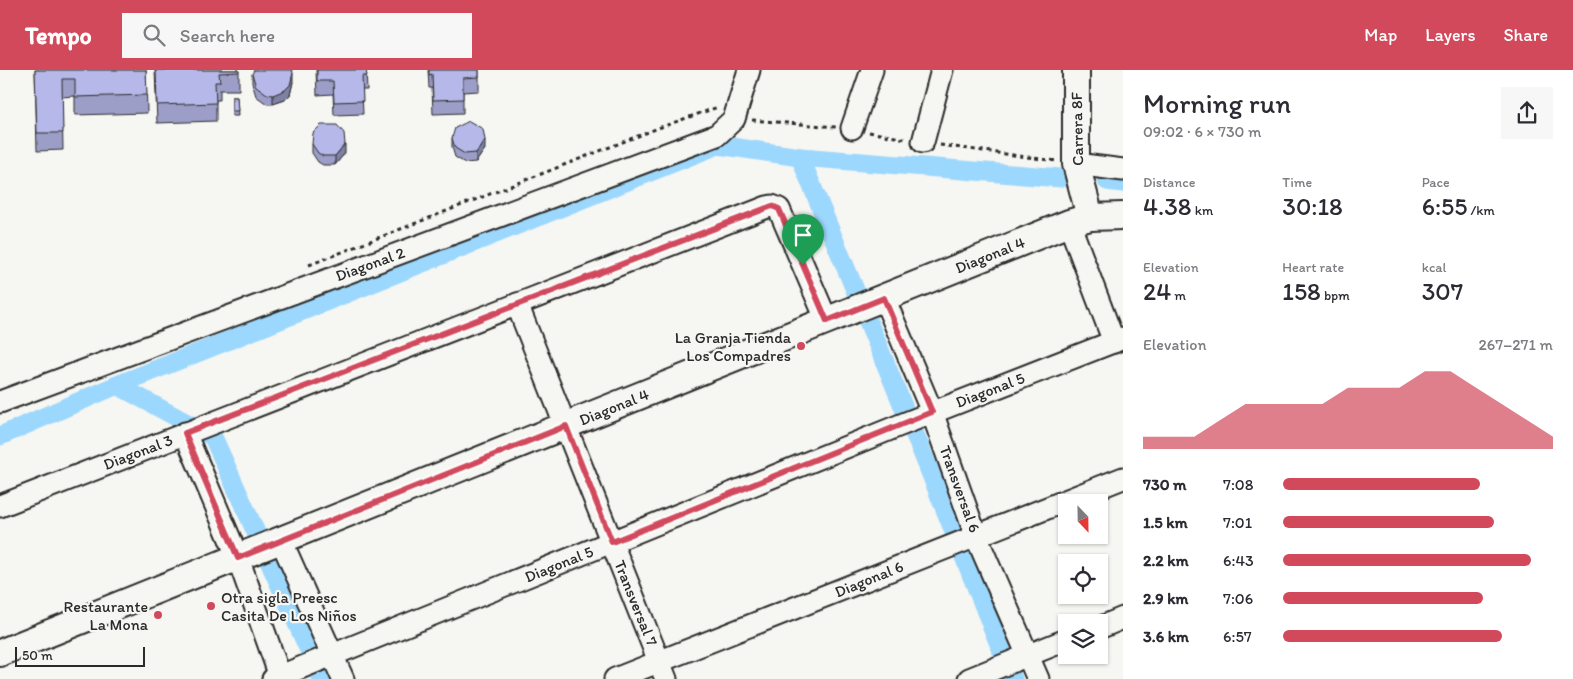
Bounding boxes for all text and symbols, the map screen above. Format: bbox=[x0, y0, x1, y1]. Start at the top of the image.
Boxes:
search box bbox=[122, 13, 472, 58]
text: Tempo bbox=[25, 21, 92, 50]
icon: search bbox=[140, 21, 168, 49]
text: Search here bbox=[180, 24, 275, 47]
text: Map bbox=[1364, 24, 1397, 46]
text: Layers bbox=[1425, 24, 1475, 46]
text: Share bbox=[1503, 24, 1548, 46]
text: Morning run bbox=[1143, 86, 1291, 120]
button: share bbox=[1501, 87, 1553, 139]
street label: Carrera 8F bbox=[1067, 91, 1087, 166]
text: 09:02 · 6 × 730 m bbox=[1143, 122, 1262, 141]
text: Distance bbox=[1143, 174, 1195, 191]
text: Time bbox=[1282, 174, 1312, 191]
text: Pace bbox=[1422, 174, 1450, 191]
text: 4.38 bbox=[1143, 191, 1192, 221]
text: 30:18 bbox=[1282, 191, 1343, 221]
text: 6:55 bbox=[1422, 191, 1467, 221]
text: km bbox=[1192, 202, 1213, 219]
text: /km bbox=[1467, 202, 1495, 219]
pin bbox=[782, 214, 824, 265]
icon: arrive bbox=[789, 221, 817, 249]
street label: Diagonal 4 bbox=[952, 232, 1028, 278]
street label: Diagonal 2 bbox=[333, 243, 408, 285]
text: Elevation bbox=[1143, 259, 1199, 276]
text: Heart rate bbox=[1282, 259, 1344, 276]
text: kcal bbox=[1422, 259, 1447, 276]
text: 24 bbox=[1143, 276, 1171, 306]
text: 158 bbox=[1282, 276, 1321, 306]
text: 307 bbox=[1422, 276, 1463, 306]
text: m bbox=[1171, 287, 1186, 304]
text: bpm bbox=[1321, 287, 1350, 304]
place label: La Granja Tienda Los Compadres bbox=[675, 328, 792, 365]
text: Elevation bbox=[1143, 335, 1207, 354]
text: 267–271 m bbox=[1478, 335, 1553, 354]
marker: La Granja Tienda Los Compadres bbox=[795, 340, 807, 352]
street label: Diagonal 5 bbox=[953, 368, 1027, 412]
street label: Diagonal 4 bbox=[576, 384, 652, 430]
street label: Diagonal 3 bbox=[101, 430, 176, 474]
street label: Transversal 6 bbox=[935, 443, 985, 535]
text: 730 m bbox=[1143, 475, 1187, 494]
text: 7:08 bbox=[1223, 475, 1253, 494]
north arrow bbox=[1058, 494, 1108, 544]
map controls bbox=[1058, 494, 1108, 664]
text: 1.5 km bbox=[1143, 513, 1188, 532]
text: 7:01 bbox=[1223, 513, 1252, 532]
street label: Diagonal 5 bbox=[522, 542, 596, 586]
text: 2.2 km bbox=[1143, 551, 1189, 570]
text: 6:43 bbox=[1223, 551, 1254, 570]
button: locate bbox=[1058, 554, 1108, 604]
street label: Transversal 7 bbox=[610, 557, 662, 649]
street label: Diagonal 6 bbox=[832, 557, 906, 601]
place label: Otra sigla Preesc Casita De Los Niños bbox=[221, 588, 357, 625]
text: 2.9 km bbox=[1143, 589, 1188, 608]
text: 7:06 bbox=[1223, 589, 1253, 608]
place label: Restaurante La Mona bbox=[64, 597, 149, 634]
marker: Otra sigla Preesc Casita De Los Niños bbox=[205, 600, 217, 612]
marker: Restaurante La Mona bbox=[152, 609, 164, 621]
button: layers bbox=[1058, 614, 1108, 664]
text: 3.6 km bbox=[1143, 627, 1189, 646]
text: 6:57 bbox=[1223, 627, 1252, 646]
scale bar bbox=[15, 644, 145, 667]
text: 50 m bbox=[22, 647, 53, 664]

